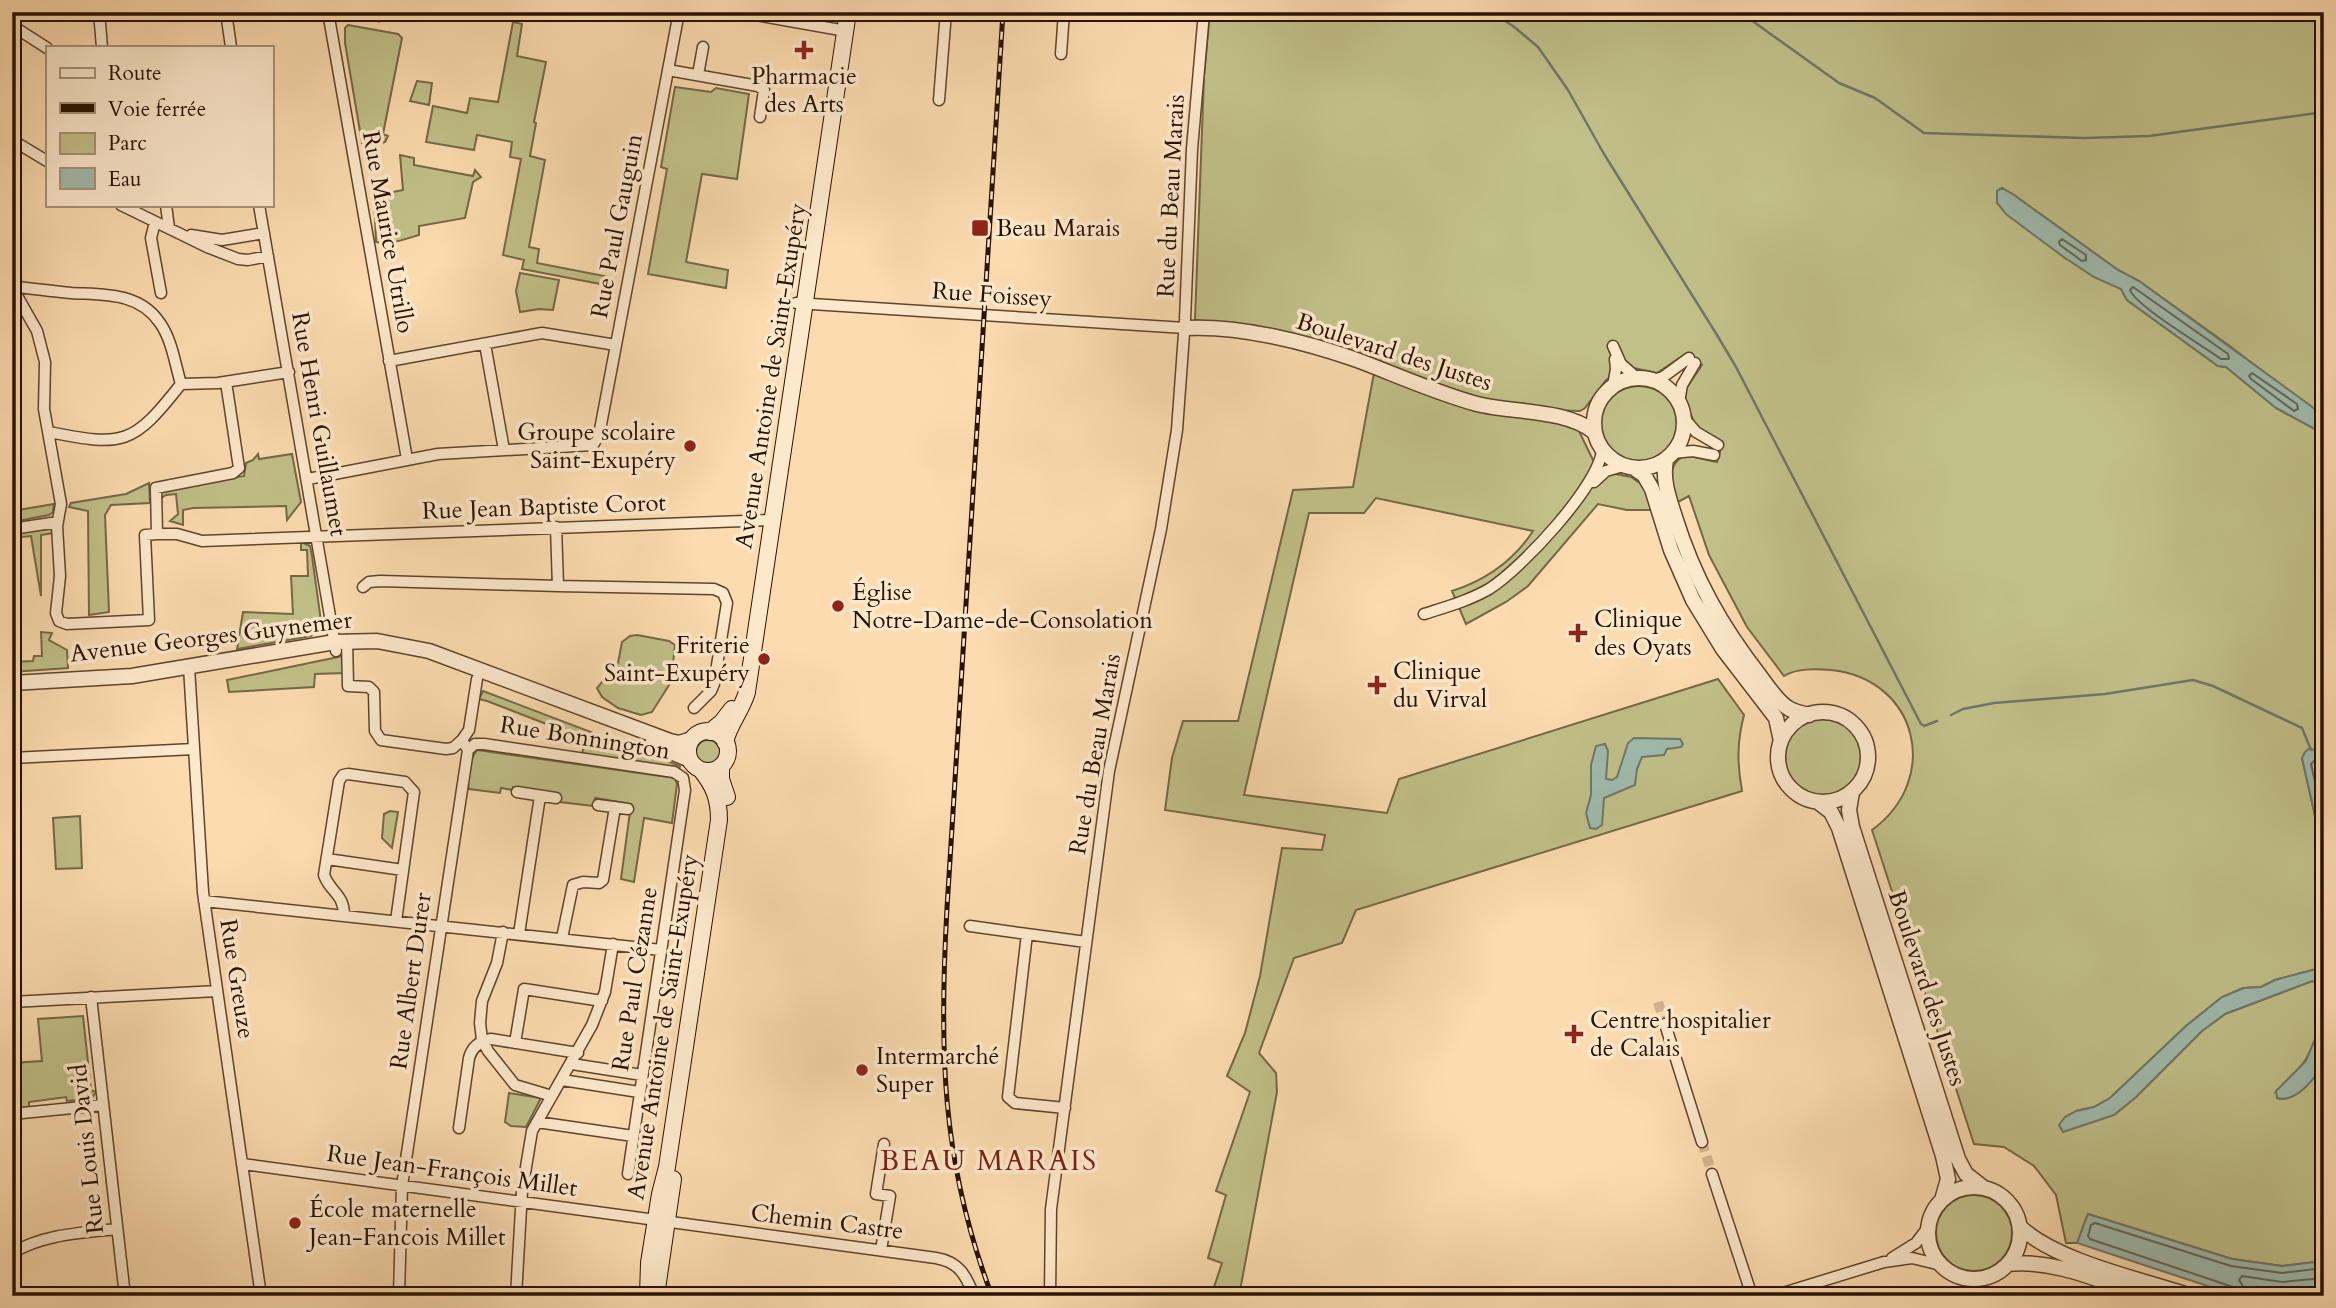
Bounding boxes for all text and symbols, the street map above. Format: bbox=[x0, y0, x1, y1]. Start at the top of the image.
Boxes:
marker: Pharmacie des Arts bbox=[796, 42, 812, 58]
legend bbox=[46, 46, 273, 206]
text: Route bbox=[108, 59, 162, 88]
place label: Pharmacie des Arts bbox=[751, 60, 857, 121]
street label: Rue du Beau Marais bbox=[1149, 93, 1193, 299]
text: Voie ferrée bbox=[108, 95, 206, 124]
street label: Rue Maurice Utrillo bbox=[354, 128, 422, 336]
text: Parc bbox=[108, 129, 147, 158]
street label: Rue Paul Gauguin bbox=[583, 131, 651, 321]
text: Eau bbox=[108, 165, 142, 194]
street label: Avenue Antoine de Saint-Exupéry bbox=[727, 201, 815, 551]
place label: Beau Marais bbox=[996, 212, 1120, 245]
marker: Beau Marais bbox=[970, 218, 990, 238]
street label: Rue Foissey bbox=[931, 274, 1053, 316]
street label: Boulevard des Justes bbox=[1292, 305, 1496, 399]
street label: Rue Henri Guillaumet bbox=[283, 309, 355, 539]
place label: Groupe scolaire Saint-Exupéry bbox=[517, 416, 676, 477]
marker: Groupe scolaire Saint-Exupéry bbox=[682, 438, 698, 454]
street label: Rue Jean Baptiste Corot bbox=[421, 486, 667, 528]
place label: Église Notre-Dame-de-Consolation bbox=[852, 576, 1153, 637]
marker: Église Notre-Dame-de-Consolation bbox=[830, 598, 846, 614]
street label: Avenue Georges Guynemer bbox=[68, 603, 354, 671]
place label: Clinique des Oyats bbox=[1594, 603, 1692, 664]
marker: Clinique des Oyats bbox=[1568, 623, 1588, 643]
place label: Friterie Saint-Exupéry bbox=[604, 629, 750, 690]
marker: Friterie Saint-Exupéry bbox=[756, 651, 772, 667]
street label: Rue du Beau Marais bbox=[1061, 651, 1129, 857]
place label: Clinique du Virval bbox=[1393, 655, 1487, 716]
marker: Clinique du Virval bbox=[1367, 675, 1387, 695]
street label: Rue Bonnington bbox=[498, 708, 673, 768]
street label: Avenue Antoine de Saint-Exupéry bbox=[619, 852, 707, 1202]
street label: Rue Paul Cézanne bbox=[604, 885, 666, 1073]
street label: Boulevard des Justes bbox=[1880, 886, 1974, 1090]
street label: Rue Albert Durer bbox=[382, 890, 440, 1071]
street label: Rue Greuze bbox=[211, 917, 263, 1041]
place label: Centre hospitalier de Calais bbox=[1590, 1004, 1771, 1065]
marker: Centre hospitalier de Calais bbox=[1564, 1024, 1584, 1044]
place label: Intermarché Super bbox=[876, 1040, 1000, 1101]
street label: Rue Louis David bbox=[62, 1062, 112, 1236]
marker: Intermarché Super bbox=[854, 1062, 870, 1078]
street label: Rue Jean-François Millet bbox=[325, 1137, 580, 1205]
district label: BEAU MARAIS bbox=[880, 1142, 1098, 1180]
place label: École maternelle Jean-Fancois Millet bbox=[306, 1193, 506, 1254]
street label: Chemin Castre bbox=[749, 1196, 905, 1248]
marker: École maternelle Jean-Fancois Millet bbox=[287, 1215, 303, 1231]

